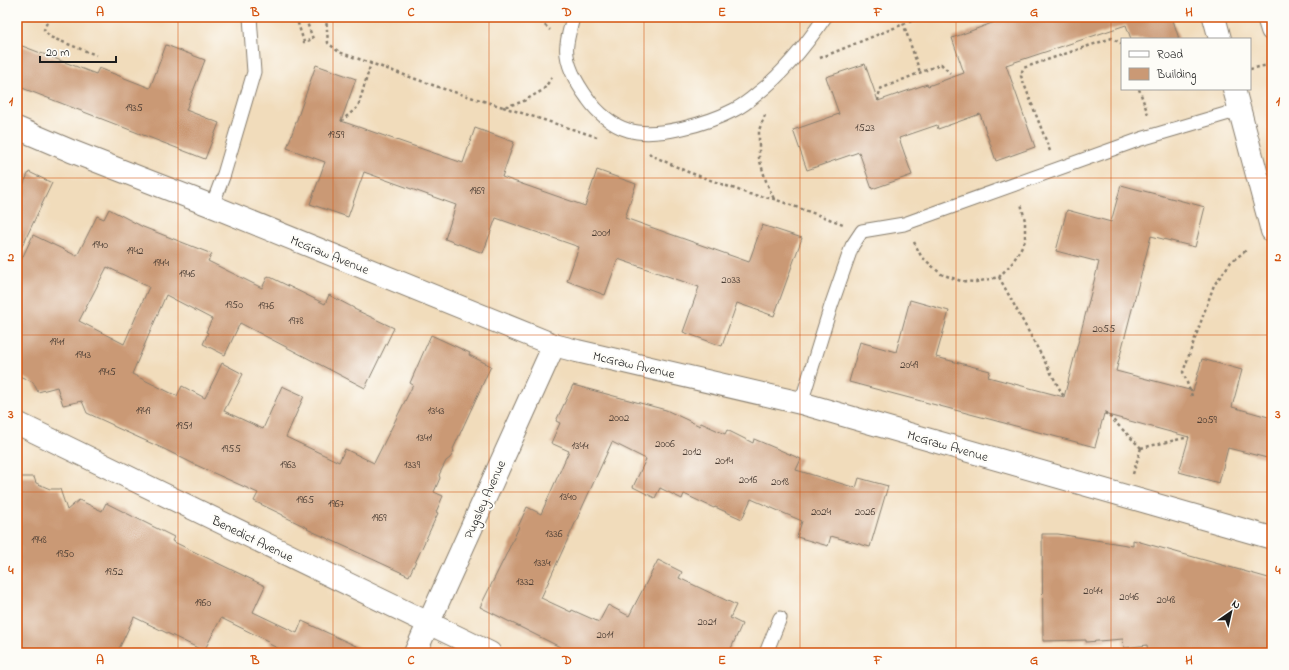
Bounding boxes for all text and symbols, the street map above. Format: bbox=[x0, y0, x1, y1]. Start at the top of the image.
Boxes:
text: A bbox=[96, 3, 104, 22]
text: B bbox=[250, 3, 260, 22]
text: C bbox=[407, 3, 415, 22]
text: D bbox=[561, 3, 572, 22]
text: E bbox=[718, 3, 726, 22]
text: F bbox=[873, 3, 883, 22]
text: G bbox=[1030, 3, 1038, 22]
text: H bbox=[1185, 3, 1193, 22]
scale bar bbox=[40, 38, 116, 64]
legend bbox=[1121, 38, 1251, 90]
text: 20 m bbox=[46, 44, 69, 62]
text: Road bbox=[1157, 46, 1183, 64]
text: Building bbox=[1156, 66, 1196, 85]
text: 1 bbox=[9, 92, 14, 111]
text: 1 bbox=[1276, 92, 1281, 111]
house number: 1935 bbox=[125, 100, 143, 116]
house number: 1523 bbox=[855, 120, 875, 136]
house number: 1959 bbox=[328, 127, 345, 143]
house number: 1969 bbox=[470, 183, 485, 199]
house number: 2001 bbox=[592, 225, 611, 241]
street label: McGraw Avenue bbox=[287, 231, 372, 280]
house number: 1940 bbox=[92, 237, 108, 253]
house number: 1942 bbox=[127, 243, 144, 259]
text: 2 bbox=[7, 248, 15, 267]
text: 2 bbox=[1274, 248, 1282, 267]
house number: 1944 bbox=[153, 255, 169, 271]
house number: 1946 bbox=[179, 266, 195, 282]
house number: 2033 bbox=[721, 272, 741, 288]
house number: 1950 bbox=[225, 297, 243, 313]
house number: 1976 bbox=[258, 298, 274, 314]
house number: 1978 bbox=[288, 313, 304, 329]
house number: 2055 bbox=[1093, 321, 1115, 337]
house number: 1941 bbox=[50, 334, 65, 350]
house number: 1943 bbox=[75, 347, 91, 363]
street label: McGraw Avenue bbox=[591, 347, 677, 384]
house number: 2049 bbox=[900, 357, 919, 373]
house number: 1945 bbox=[98, 364, 116, 380]
house number: 1949 bbox=[136, 403, 151, 419]
house number: 1343 bbox=[427, 403, 445, 419]
text: 3 bbox=[7, 405, 14, 424]
text: 3 bbox=[1274, 405, 1281, 424]
house number: 2002 bbox=[609, 410, 630, 426]
house number: 2059 bbox=[1197, 412, 1218, 428]
house number: 1951 bbox=[176, 418, 193, 434]
street label: McGraw Avenue bbox=[905, 426, 991, 467]
house number: 1341 bbox=[416, 430, 433, 446]
house number: 2006 bbox=[655, 436, 675, 452]
house number: 1344 bbox=[571, 438, 589, 454]
house number: 1955 bbox=[221, 441, 241, 457]
house number: 2012 bbox=[682, 444, 702, 460]
house number: 2014 bbox=[715, 453, 734, 469]
house number: 1963 bbox=[280, 457, 297, 473]
house number: 1339 bbox=[404, 457, 421, 473]
street label: Pugsley Avenue bbox=[460, 457, 512, 542]
house number: 2016 bbox=[739, 472, 757, 488]
house number: 2018 bbox=[771, 474, 789, 490]
house number: 1340 bbox=[559, 489, 577, 505]
house number: 1965 bbox=[296, 492, 314, 508]
house number: 1967 bbox=[328, 496, 345, 512]
house number: 2024 bbox=[811, 504, 832, 520]
house number: 2026 bbox=[855, 504, 875, 520]
house number: 1969 bbox=[372, 510, 387, 526]
street label: Benedict Avenue bbox=[207, 511, 297, 567]
house number: 1336 bbox=[545, 526, 563, 542]
house number: 1948 bbox=[31, 532, 47, 548]
house number: 1950 bbox=[56, 546, 74, 562]
house number: 1334 bbox=[533, 555, 551, 571]
text: 4 bbox=[7, 561, 14, 580]
text: 4 bbox=[1274, 561, 1281, 580]
house number: 1952 bbox=[105, 564, 124, 580]
house number: 1332 bbox=[516, 574, 535, 590]
house number: 2044 bbox=[1083, 583, 1103, 599]
house number: 2046 bbox=[1119, 589, 1139, 605]
house number: 2048 bbox=[1157, 592, 1175, 608]
north arrow bbox=[1211, 592, 1251, 632]
house number: 1960 bbox=[195, 595, 211, 611]
text: N bbox=[1228, 596, 1244, 613]
house number: 2021 bbox=[697, 614, 717, 630]
house number: 2011 bbox=[596, 627, 614, 643]
text: A bbox=[96, 651, 104, 670]
text: B bbox=[250, 651, 260, 670]
text: C bbox=[407, 651, 415, 670]
text: D bbox=[561, 651, 572, 670]
text: E bbox=[718, 651, 726, 670]
text: F bbox=[873, 651, 883, 670]
text: G bbox=[1030, 651, 1038, 670]
text: H bbox=[1185, 651, 1193, 670]

